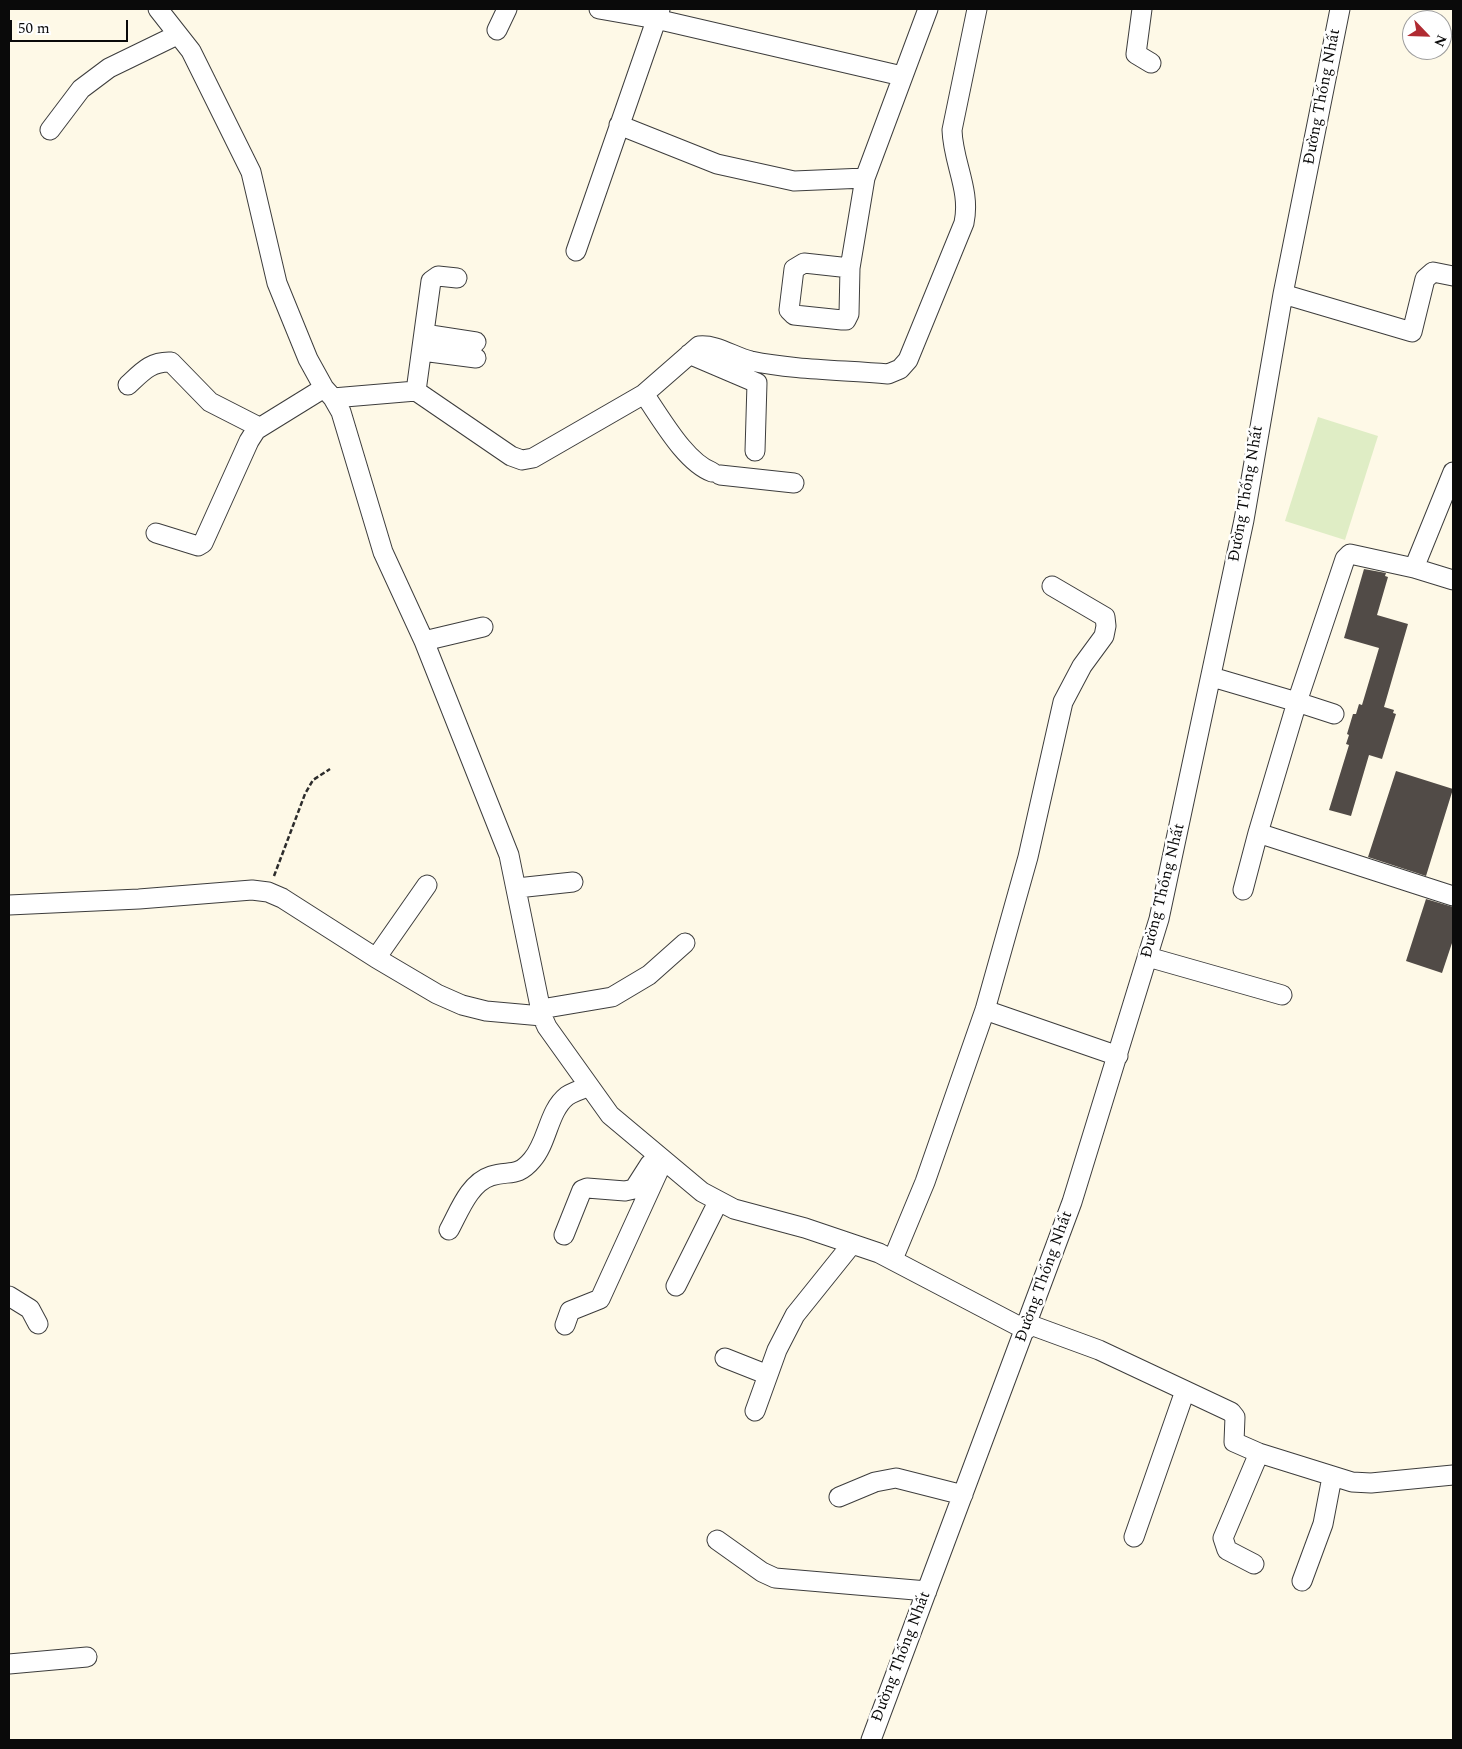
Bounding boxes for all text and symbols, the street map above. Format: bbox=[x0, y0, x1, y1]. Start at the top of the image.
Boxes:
scale bar bbox=[12, 10, 130, 42]
north arrow bbox=[1402, 10, 1452, 60]
text: 50 m bbox=[18, 17, 50, 40]
street label: Đường Thống Nhất bbox=[1300, 27, 1346, 167]
text: N bbox=[1428, 31, 1452, 50]
street label: Đường Thống Nhất bbox=[1226, 424, 1268, 564]
street label: Đường Thống Nhất bbox=[1138, 822, 1190, 960]
street label: Đường Thống Nhất bbox=[1012, 1209, 1078, 1345]
street label: Đường Thống Nhất bbox=[868, 1589, 936, 1725]

